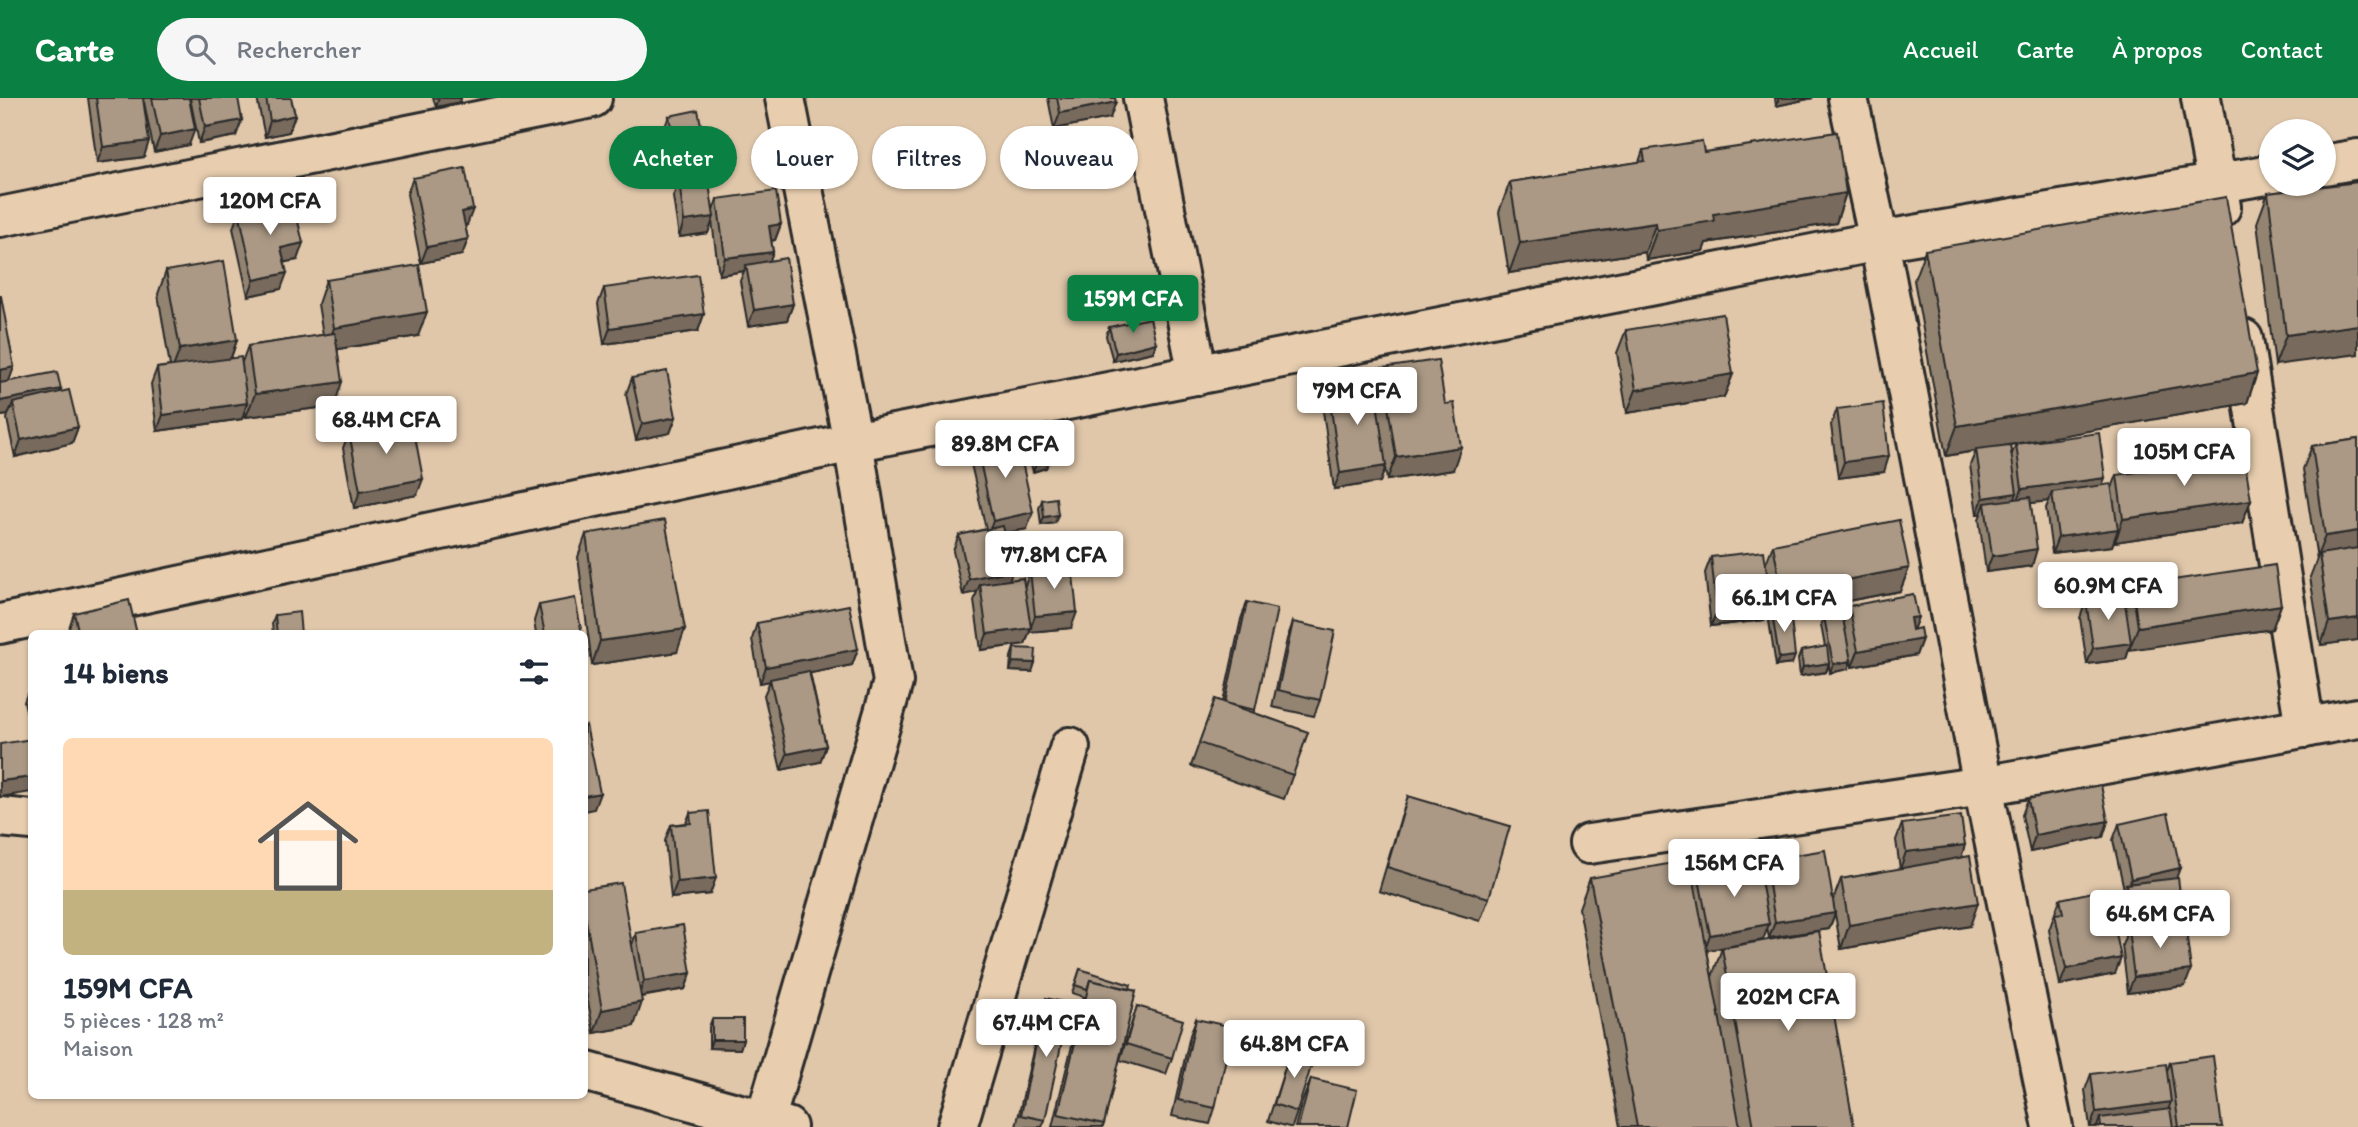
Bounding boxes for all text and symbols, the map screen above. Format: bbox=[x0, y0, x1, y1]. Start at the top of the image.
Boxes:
search box bbox=[157, 18, 647, 81]
text: Carte bbox=[35, 30, 115, 69]
icon: search bbox=[181, 30, 219, 68]
text: Rechercher bbox=[237, 33, 361, 65]
text: Accueil bbox=[1903, 35, 1978, 64]
text: Carte bbox=[2016, 35, 2074, 64]
text: À propos bbox=[2112, 35, 2203, 64]
text: Contact bbox=[2241, 35, 2323, 64]
map controls bbox=[2259, 119, 2336, 196]
button: layers bbox=[2259, 119, 2336, 196]
chip: Acheter bbox=[609, 126, 737, 189]
chip: Louer bbox=[751, 126, 858, 189]
chip: Filtres bbox=[872, 126, 986, 189]
chip: Nouveau bbox=[1000, 126, 1138, 189]
pin: 120M CFA bbox=[198, 178, 342, 237]
text: 120M CFA bbox=[219, 186, 321, 214]
pin: 159M CFA bbox=[1061, 275, 1205, 335]
text: 159M CFA bbox=[1083, 284, 1183, 312]
pin: 79M CFA bbox=[1292, 368, 1422, 427]
text: 79M CFA bbox=[1313, 376, 1401, 404]
pin: 68.4M CFA bbox=[306, 396, 466, 456]
text: 68.4M CFA bbox=[332, 405, 440, 433]
pin: 89.8M CFA bbox=[925, 420, 1085, 480]
pin: 105M CFA bbox=[2112, 428, 2256, 488]
text: 89.8M CFA bbox=[951, 429, 1059, 457]
text: 105M CFA bbox=[2133, 437, 2235, 465]
pin: 77.8M CFA bbox=[974, 532, 1134, 591]
text: 77.8M CFA bbox=[1001, 540, 1107, 568]
pin: 60.9M CFA bbox=[2028, 562, 2188, 622]
text: 60.9M CFA bbox=[2054, 571, 2162, 599]
pin: 66.1M CFA bbox=[1704, 574, 1864, 634]
text: 66.1M CFA bbox=[1731, 583, 1837, 611]
icon: filters bbox=[515, 653, 553, 691]
text: 14 biens bbox=[63, 654, 169, 691]
icon: home bbox=[245, 783, 371, 909]
pin: 156M CFA bbox=[1662, 840, 1806, 899]
text: 156M CFA bbox=[1684, 848, 1784, 876]
pin: 64.6M CFA bbox=[2080, 890, 2240, 950]
text: 64.6M CFA bbox=[2106, 899, 2214, 927]
text: 159M CFA bbox=[63, 969, 192, 1006]
pin: 202M CFA bbox=[1716, 974, 1860, 1033]
text: 202M CFA bbox=[1737, 982, 1839, 1010]
pin: 67.4M CFA bbox=[966, 1000, 1126, 1059]
text: 5 pièces · 128 m² bbox=[63, 1006, 224, 1034]
text: 67.4M CFA bbox=[992, 1008, 1100, 1036]
pin: 64.8M CFA bbox=[1214, 1020, 1374, 1080]
text: 64.8M CFA bbox=[1240, 1029, 1348, 1057]
text: Maison bbox=[63, 1034, 133, 1062]

